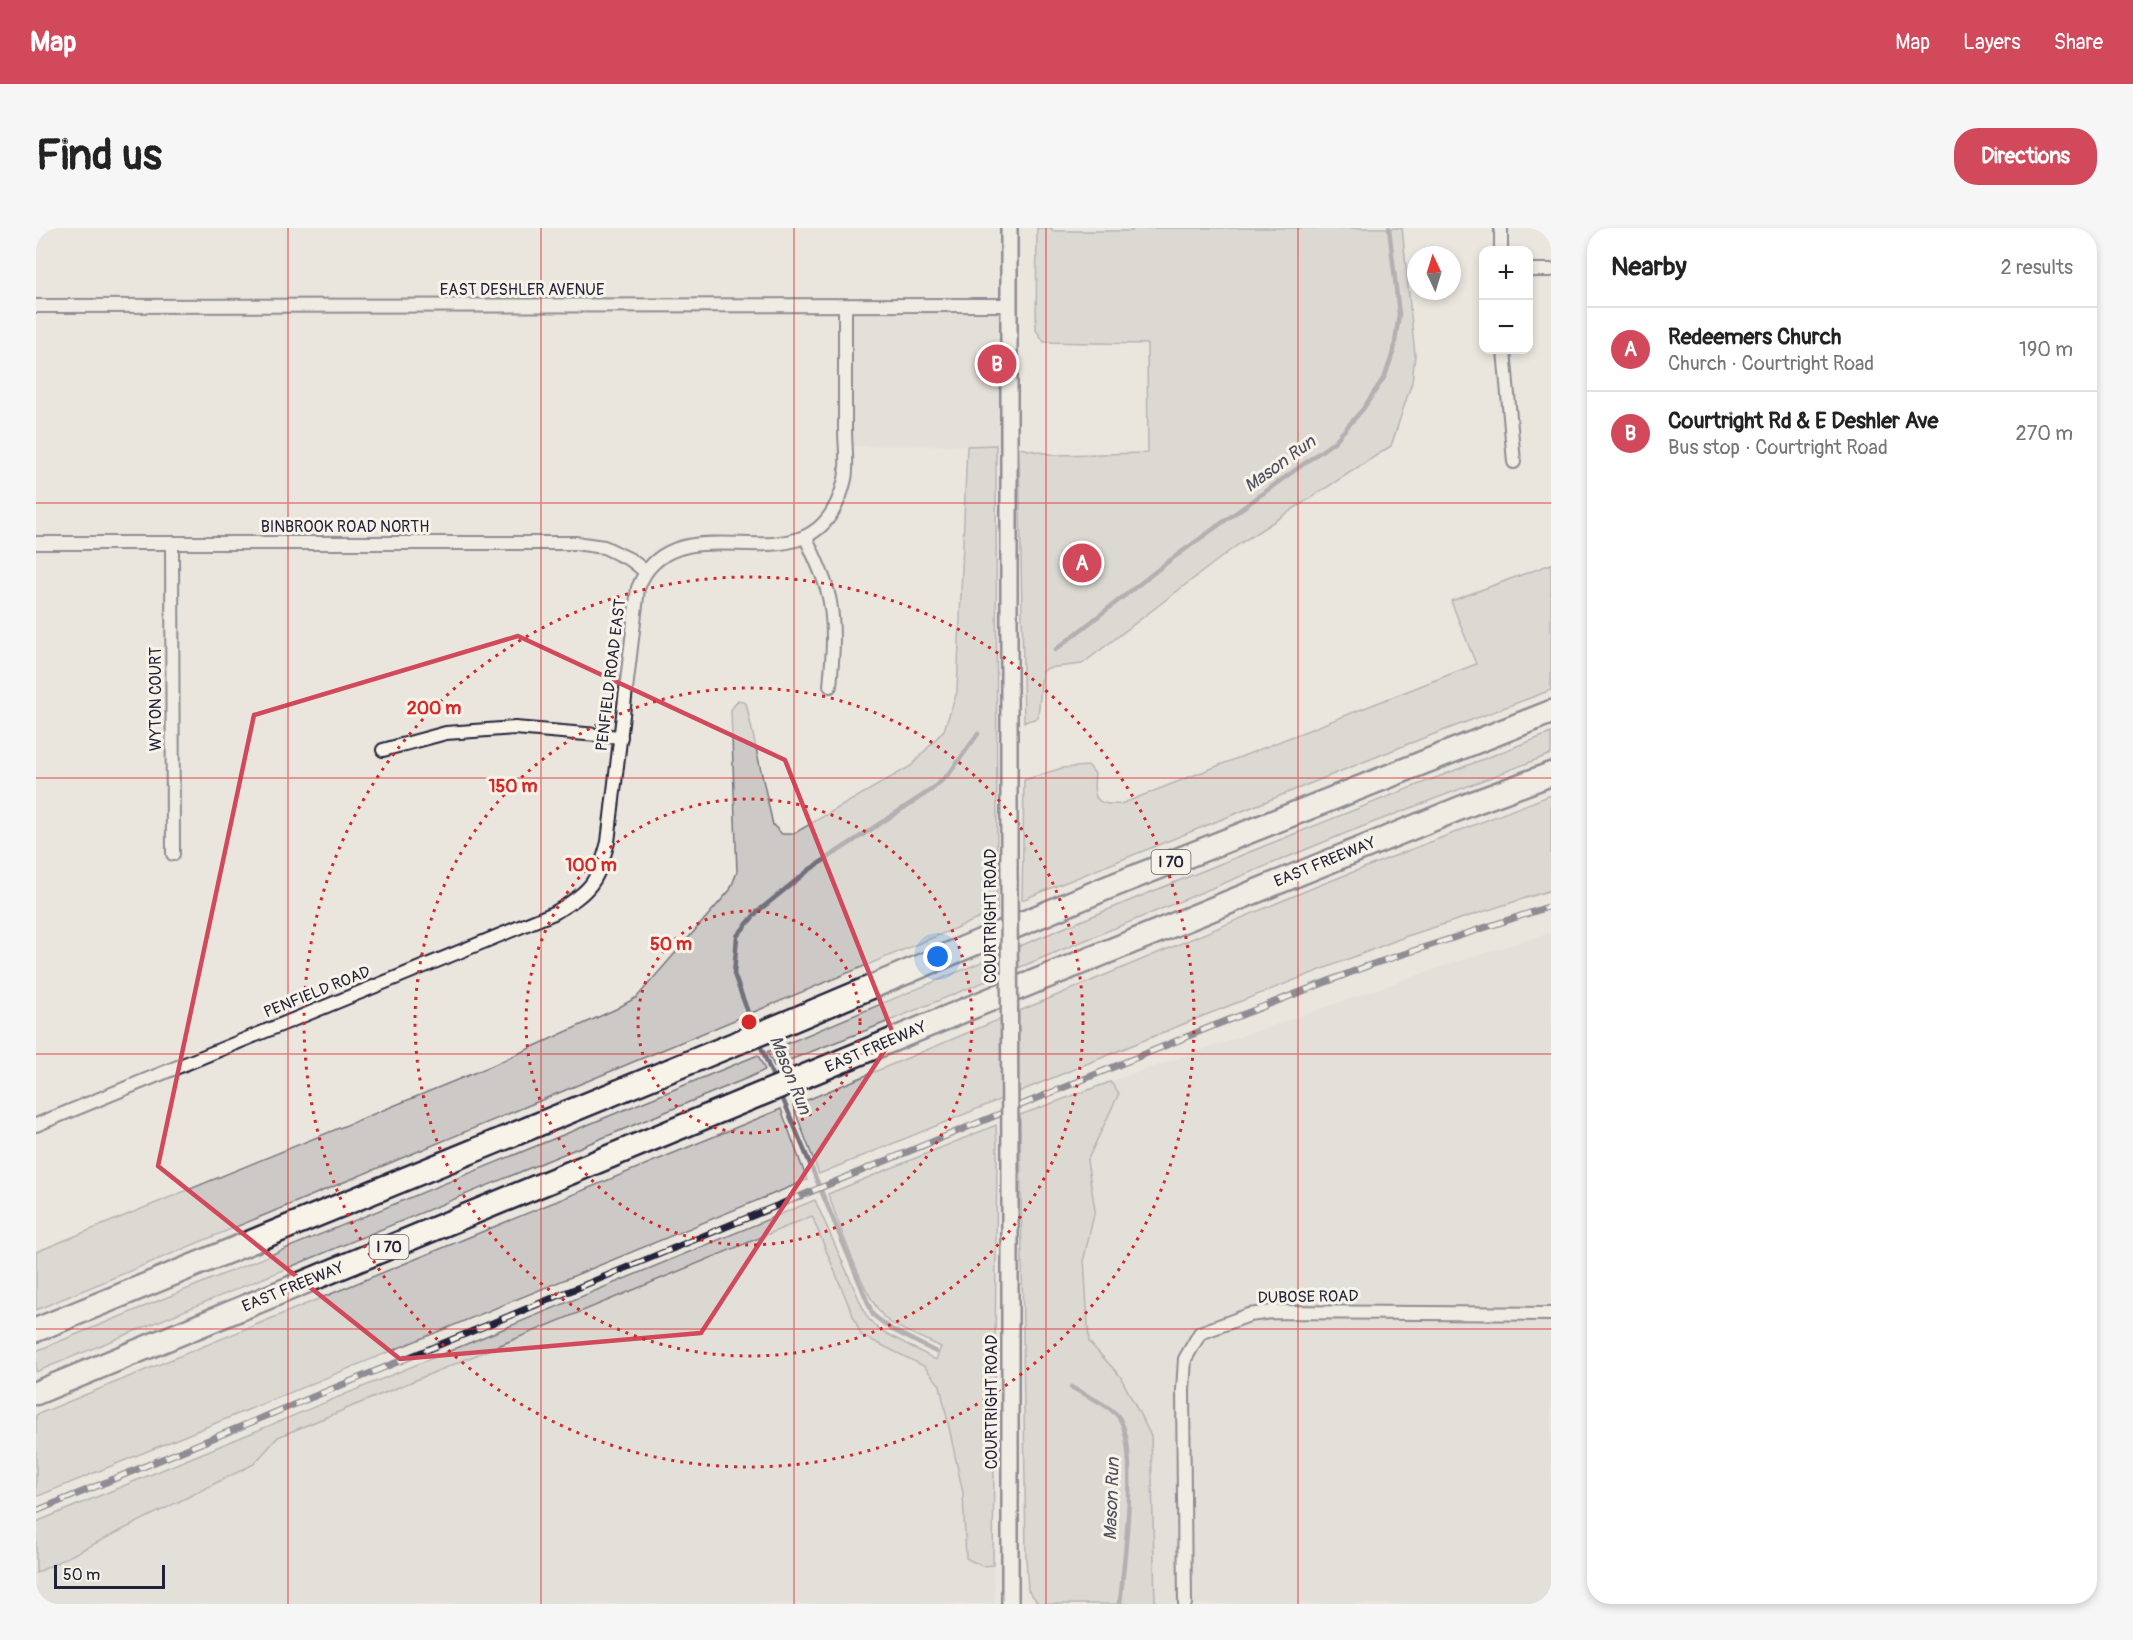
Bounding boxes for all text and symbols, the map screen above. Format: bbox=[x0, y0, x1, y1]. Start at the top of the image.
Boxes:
text: Map bbox=[30, 25, 76, 60]
text: Map bbox=[1895, 29, 1930, 56]
text: Layers bbox=[1963, 29, 2021, 56]
text: Share bbox=[2054, 29, 2103, 56]
button: Directions bbox=[1954, 128, 2097, 185]
text: Find us bbox=[36, 130, 162, 182]
north arrow bbox=[1407, 246, 1461, 300]
map controls bbox=[1479, 246, 1533, 354]
button: + bbox=[1479, 246, 1533, 300]
text: Nearby bbox=[1611, 251, 1687, 283]
text: 2 results bbox=[2001, 255, 2073, 280]
street label: EAST DESHLER AVENUE bbox=[440, 280, 604, 300]
button: − bbox=[1479, 300, 1533, 354]
text: Redeemers Church bbox=[1668, 323, 1841, 351]
text: A bbox=[1624, 337, 1637, 362]
text: 190 m bbox=[2019, 337, 2073, 362]
pin: B bbox=[978, 342, 1016, 386]
text: Church · Courtright Road bbox=[1668, 351, 1874, 376]
text: Courtright Rd & E Deshler Ave bbox=[1668, 407, 1938, 435]
text: B bbox=[1625, 421, 1636, 446]
text: 270 m bbox=[2015, 421, 2073, 446]
water label: Mason Run bbox=[1240, 430, 1321, 498]
text: Bus stop · Courtright Road bbox=[1668, 435, 1888, 460]
street label: BINBROOK ROAD NORTH bbox=[261, 517, 429, 537]
pin: A bbox=[1062, 540, 1102, 586]
street label: PENFIELD ROAD EAST bbox=[592, 597, 630, 752]
street label: WYTON COURT bbox=[146, 647, 166, 751]
text: 200 m bbox=[407, 697, 461, 720]
text: 150 m bbox=[489, 775, 538, 798]
street label: EAST FREEWAY bbox=[1271, 832, 1379, 892]
street label: COURTRIGHT ROAD bbox=[981, 849, 1001, 983]
road number: I 70 bbox=[1152, 850, 1190, 874]
text: 100 m bbox=[565, 854, 617, 877]
text: 50 m bbox=[650, 933, 692, 956]
your location bbox=[923, 942, 952, 971]
street label: PENFIELD ROAD bbox=[261, 962, 373, 1022]
centre of rings bbox=[739, 1012, 759, 1032]
street label: EAST FREEWAY bbox=[822, 1017, 930, 1077]
water label: Mason Run bbox=[764, 1032, 816, 1118]
road number: I 70 bbox=[370, 1235, 408, 1259]
street label: EAST FREEWAY bbox=[239, 1257, 347, 1317]
street label: DUBOSE ROAD bbox=[1257, 1286, 1359, 1308]
street label: COURTRIGHT ROAD bbox=[982, 1335, 1002, 1469]
water label: Mason Run bbox=[1099, 1457, 1125, 1541]
scale bar bbox=[54, 1562, 165, 1590]
text: 50 m bbox=[63, 1565, 100, 1585]

